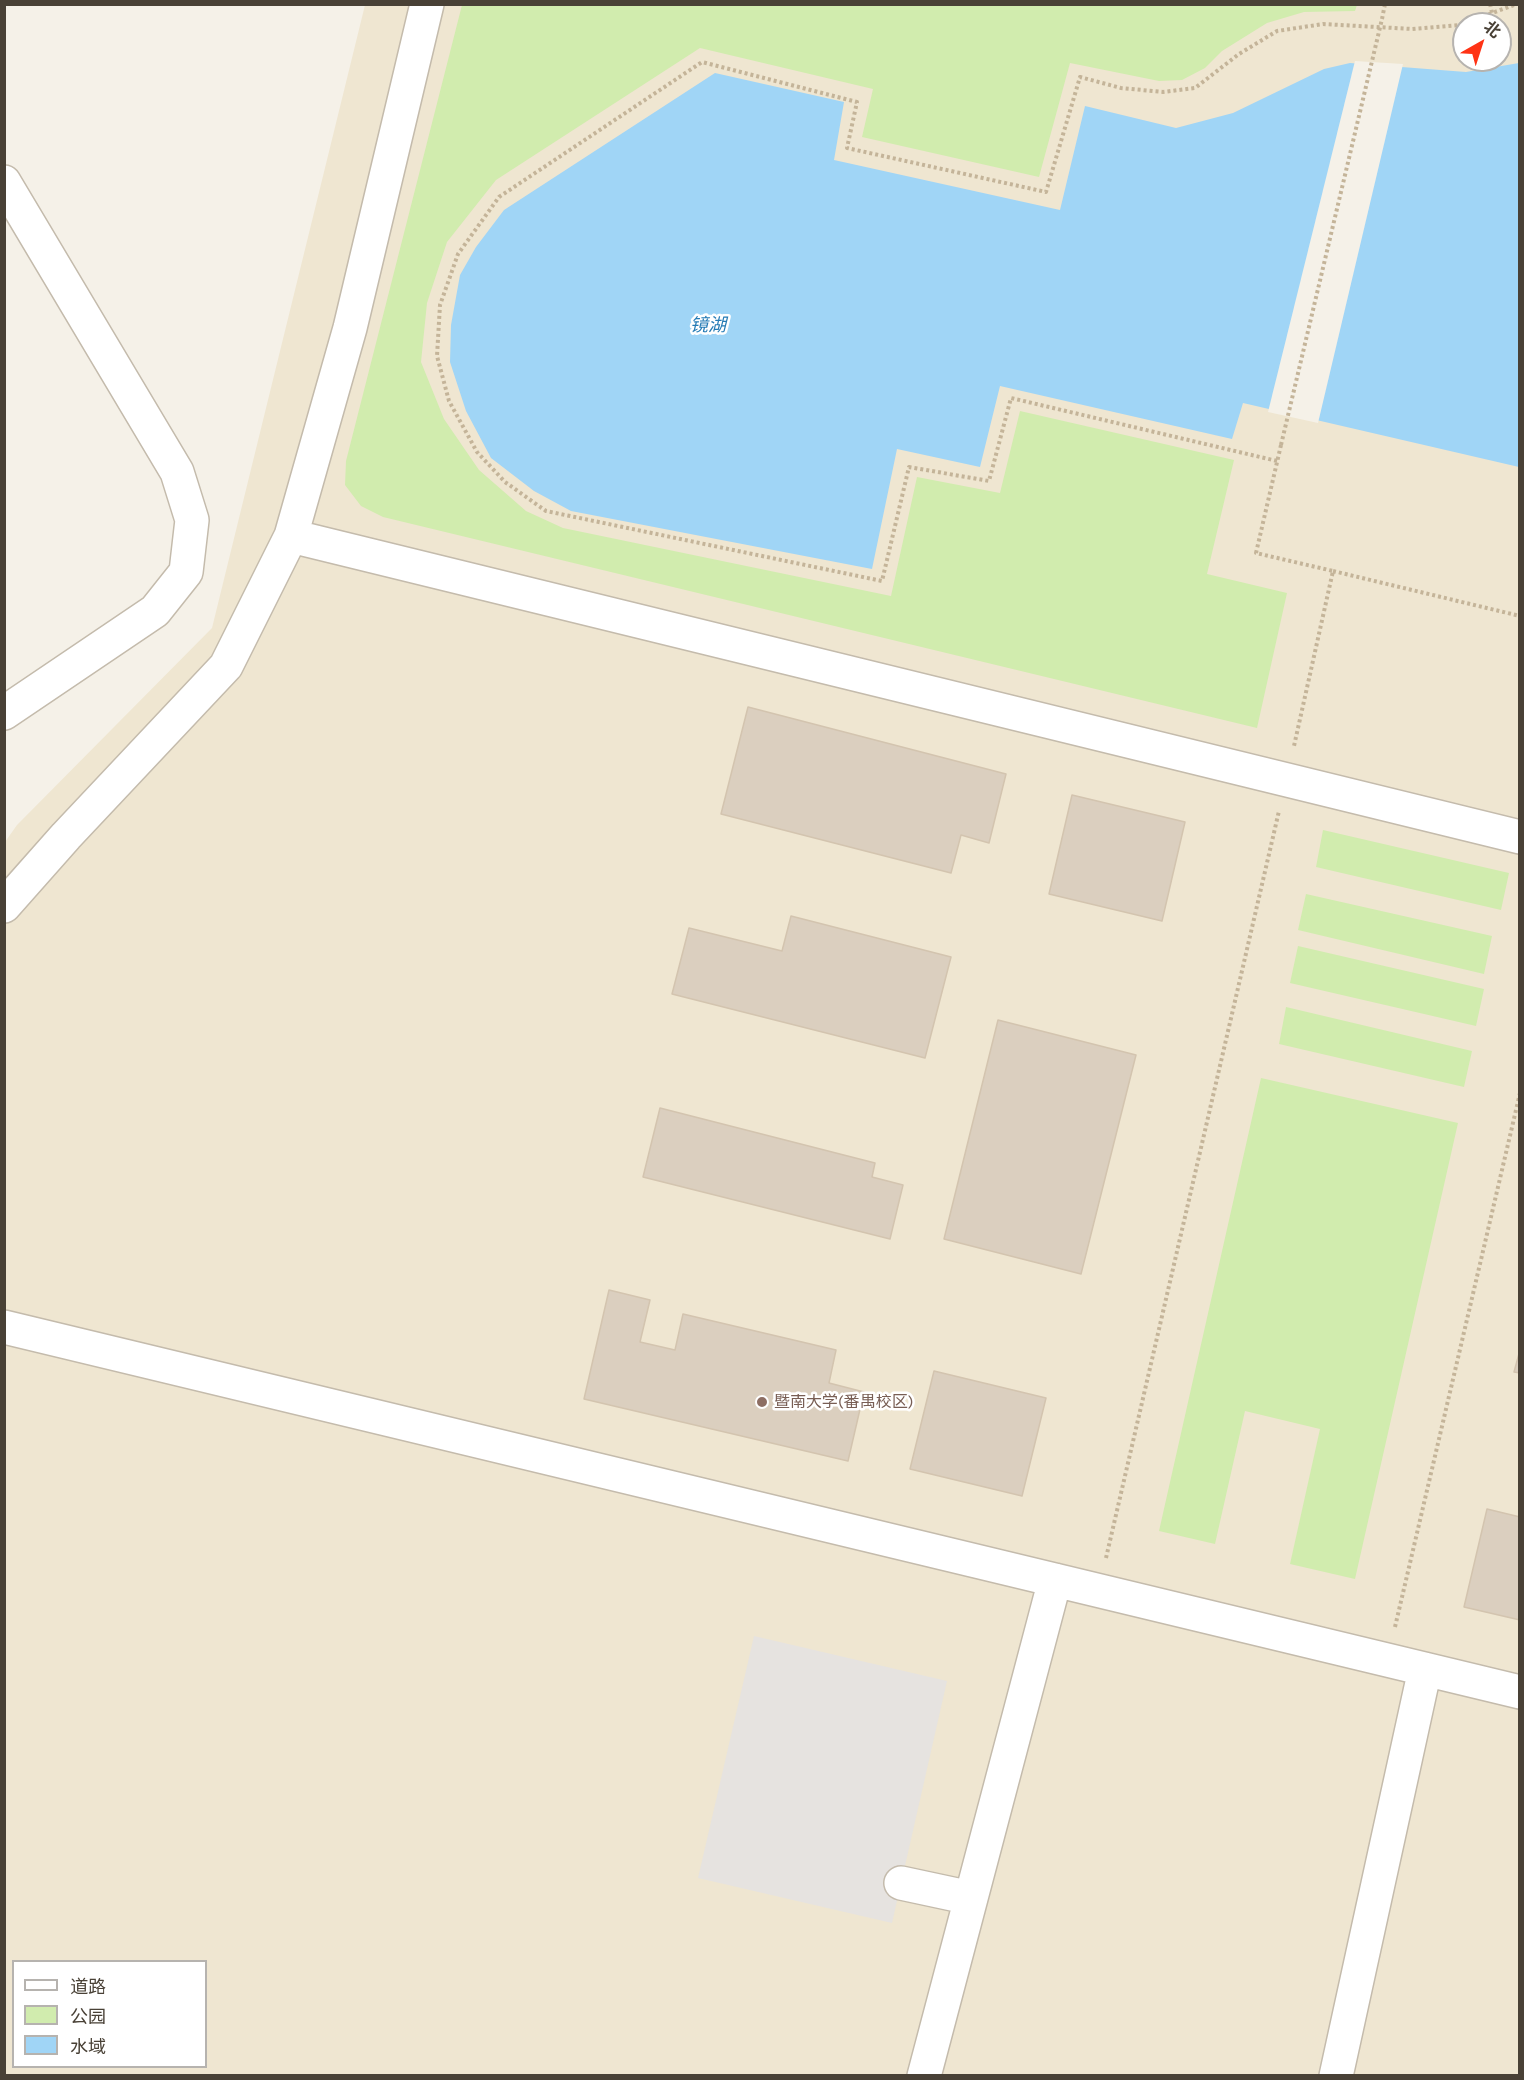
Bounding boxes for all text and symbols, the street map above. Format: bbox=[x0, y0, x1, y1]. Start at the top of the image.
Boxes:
north arrow bbox=[1452, 12, 1512, 72]
text: 北 bbox=[1480, 17, 1505, 42]
water label: 镜湖 bbox=[690, 315, 726, 337]
place label: 暨南大学(番禺校区) bbox=[774, 1392, 913, 1412]
marker: 暨南大学(番禺校区) bbox=[755, 1395, 769, 1409]
legend bbox=[12, 1960, 207, 2068]
text: 道路 bbox=[70, 1976, 106, 1998]
text: 公园 bbox=[70, 2006, 106, 2028]
text: 水域 bbox=[70, 2036, 106, 2058]

